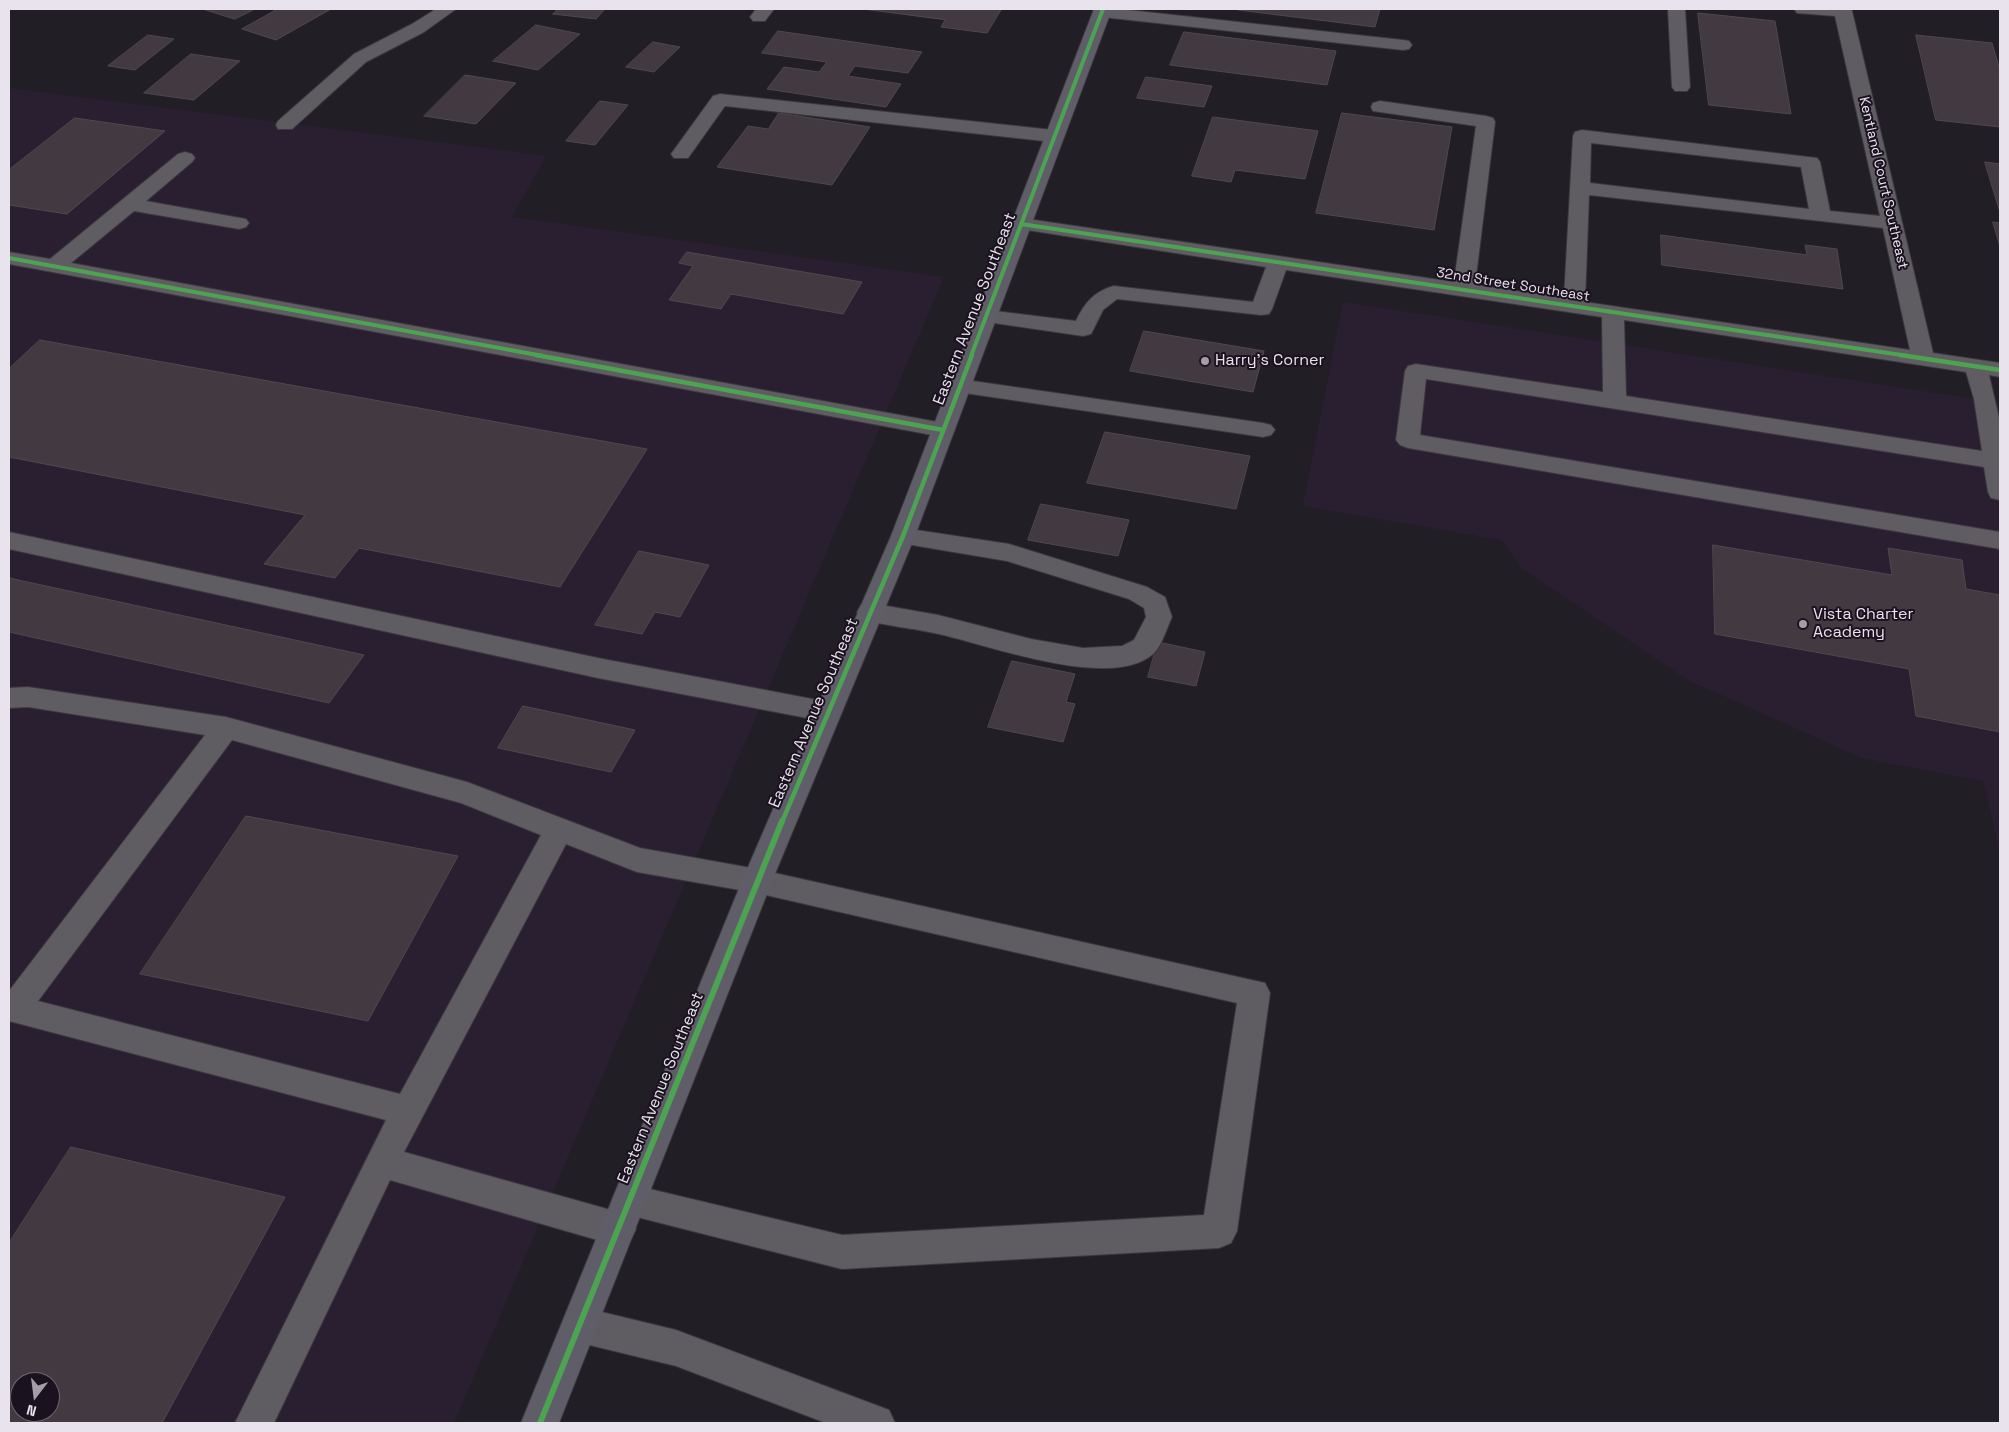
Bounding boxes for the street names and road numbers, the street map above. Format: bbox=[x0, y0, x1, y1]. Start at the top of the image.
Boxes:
street label: Kentland Court Southeast bbox=[1855, 95, 1911, 271]
street label: Eastern Avenue Southeast bbox=[929, 210, 1021, 408]
street label: 32nd Street Southeast bbox=[1435, 265, 1591, 305]
street label: Eastern Avenue Southeast bbox=[765, 615, 863, 811]
street label: Eastern Avenue Southeast bbox=[614, 990, 708, 1186]

